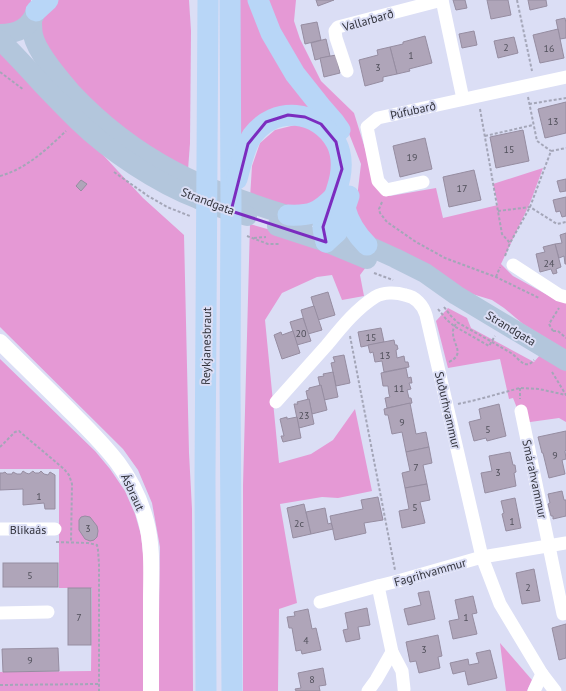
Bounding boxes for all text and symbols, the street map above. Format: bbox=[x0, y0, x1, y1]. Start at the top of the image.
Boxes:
street label: Vallarbarð bbox=[340, 5, 396, 35]
house number: 2 bbox=[503, 41, 509, 54]
house number: 16 bbox=[544, 42, 554, 55]
house number: 1 bbox=[408, 49, 414, 62]
house number: 3 bbox=[375, 61, 381, 74]
street label: Þúfubarð bbox=[389, 98, 437, 122]
house number: 13 bbox=[548, 115, 558, 128]
house number: 15 bbox=[504, 143, 514, 156]
house number: 19 bbox=[407, 151, 417, 164]
house number: 17 bbox=[457, 182, 467, 195]
street label: Strandgata bbox=[179, 184, 237, 218]
house number: 24 bbox=[544, 257, 555, 270]
street label: Reykjanesbraut bbox=[198, 307, 214, 385]
street label: Strandgata bbox=[483, 307, 539, 349]
house number: 20 bbox=[296, 327, 307, 340]
house number: 15 bbox=[366, 331, 376, 344]
house number: 13 bbox=[380, 349, 390, 362]
street label: Suðurhvammur bbox=[432, 370, 464, 450]
house number: 11 bbox=[394, 382, 404, 395]
house number: 23 bbox=[299, 409, 309, 422]
house number: 9 bbox=[399, 416, 405, 429]
house number: 5 bbox=[485, 423, 491, 436]
street label: Smárahvammur bbox=[519, 438, 551, 520]
house number: 9 bbox=[552, 449, 558, 462]
house number: 7 bbox=[413, 461, 419, 474]
house number: 3 bbox=[495, 466, 501, 479]
street label: Ásbraut bbox=[118, 471, 148, 513]
house number: 1 bbox=[36, 490, 42, 503]
house number: 5 bbox=[412, 501, 418, 514]
house number: 1 bbox=[509, 515, 515, 528]
house number: 2c bbox=[294, 517, 304, 530]
street label: Blikaás bbox=[10, 522, 46, 537]
house number: 3 bbox=[85, 522, 91, 535]
street label: Fagrihvammur bbox=[392, 555, 468, 589]
house number: 5 bbox=[27, 569, 33, 582]
house number: 2 bbox=[525, 581, 531, 594]
house number: 7 bbox=[76, 611, 82, 624]
house number: 1 bbox=[463, 611, 469, 624]
house number: 4 bbox=[303, 634, 309, 647]
house number: 3 bbox=[421, 643, 427, 656]
house number: 9 bbox=[27, 654, 33, 667]
house number: 8 bbox=[309, 673, 315, 686]

